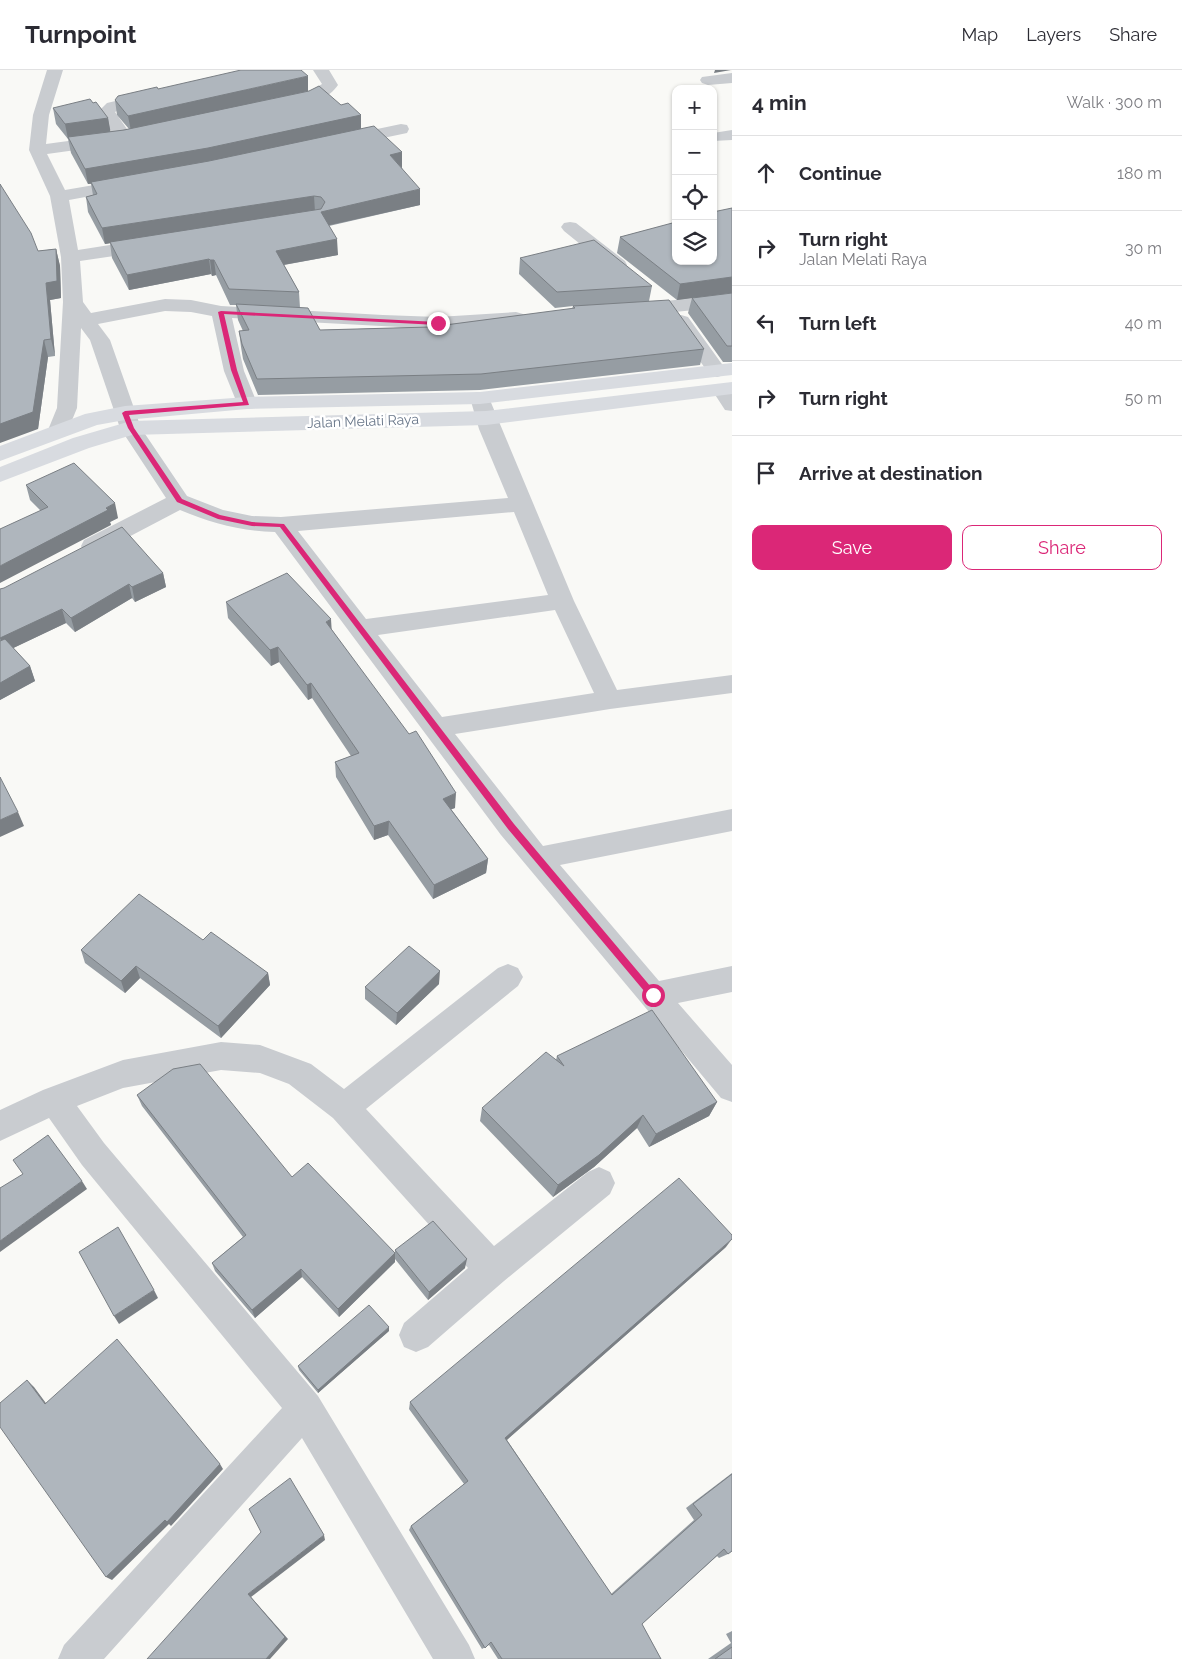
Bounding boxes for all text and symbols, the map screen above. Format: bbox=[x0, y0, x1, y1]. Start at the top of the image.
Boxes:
text: Turnpoint bbox=[25, 20, 137, 49]
text: Map bbox=[962, 24, 998, 45]
text: Layers bbox=[1026, 24, 1081, 45]
text: Share bbox=[1109, 24, 1157, 45]
map controls bbox=[672, 85, 717, 265]
button: + bbox=[672, 85, 717, 130]
text: 4 min bbox=[752, 90, 807, 115]
text: Walk · 300 m bbox=[1066, 93, 1162, 112]
button: − bbox=[672, 130, 717, 175]
icon: ahead bbox=[752, 159, 780, 187]
text: Continue bbox=[799, 162, 882, 184]
text: 180 m bbox=[1117, 164, 1162, 183]
button: locate bbox=[672, 175, 717, 220]
button: layers bbox=[672, 220, 717, 265]
text: Turn right bbox=[799, 228, 888, 250]
icon: right bbox=[752, 234, 780, 262]
text: 30 m bbox=[1125, 239, 1162, 258]
text: Jalan Melati Raya bbox=[799, 250, 927, 269]
icon: left bbox=[752, 309, 780, 337]
route end bbox=[427, 312, 450, 335]
text: Turn left bbox=[799, 312, 876, 334]
text: 40 m bbox=[1125, 314, 1162, 333]
icon: right bbox=[752, 384, 780, 412]
text: Turn right bbox=[799, 387, 888, 409]
text: 50 m bbox=[1125, 389, 1162, 408]
street label: Jalan Melati Raya bbox=[307, 411, 419, 431]
icon: arrive bbox=[752, 459, 780, 487]
text: Arrive at destination bbox=[799, 462, 983, 484]
button: Save bbox=[752, 525, 952, 570]
button: Share bbox=[962, 525, 1162, 570]
route start bbox=[642, 984, 665, 1007]

